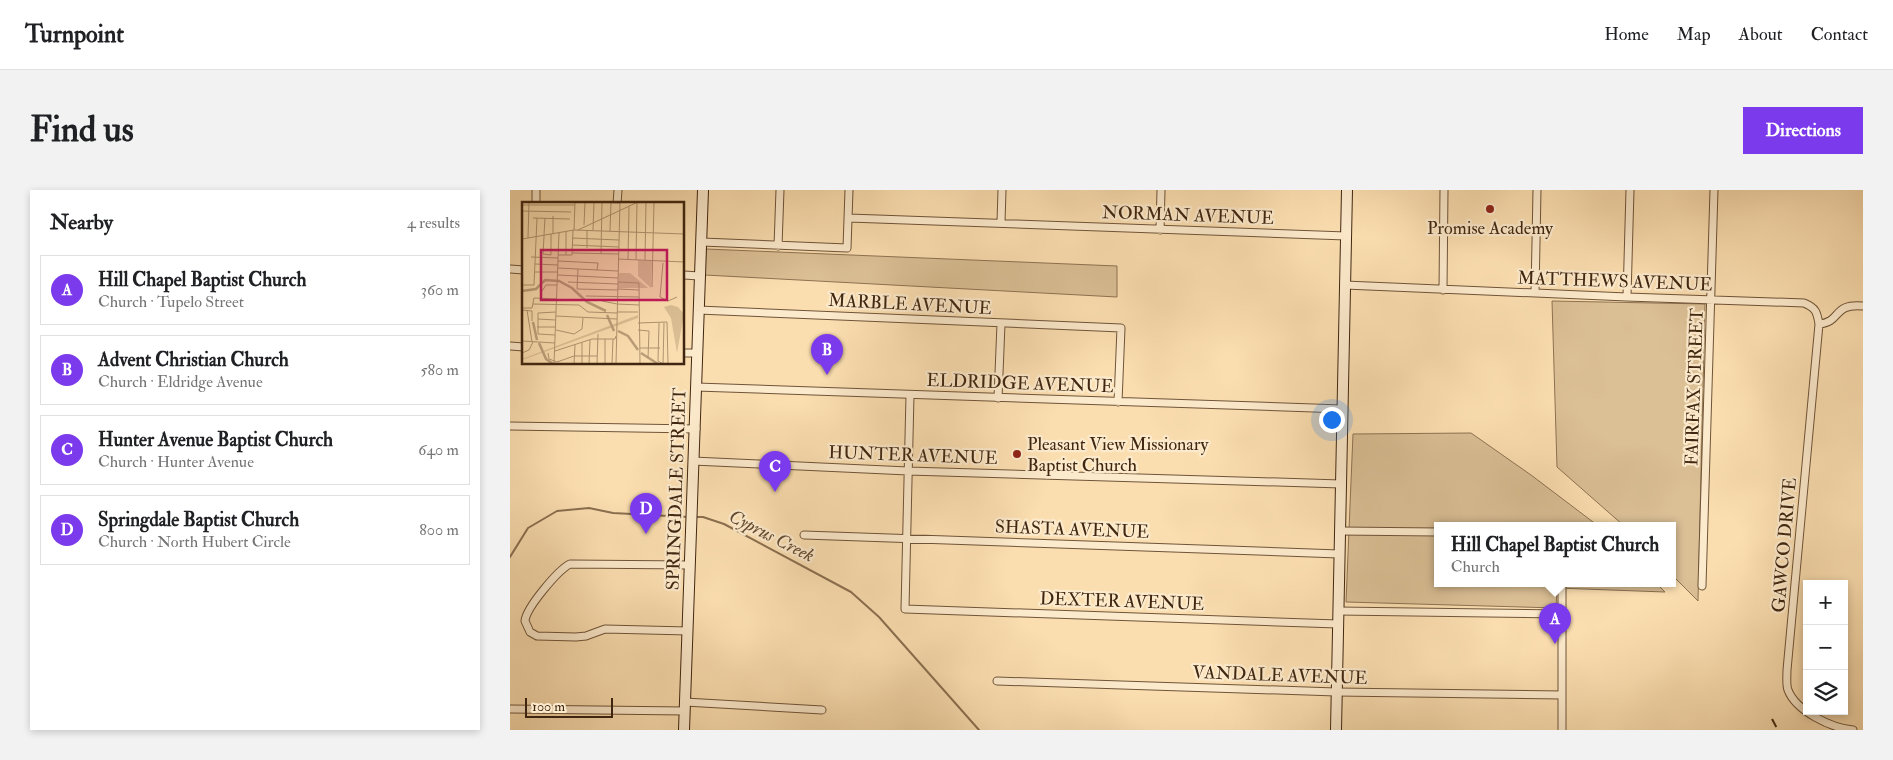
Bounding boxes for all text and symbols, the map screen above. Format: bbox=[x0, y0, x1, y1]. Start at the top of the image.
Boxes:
text: Turnpoint bbox=[25, 19, 124, 50]
text: Home bbox=[1604, 23, 1649, 46]
text: Map bbox=[1677, 23, 1711, 46]
text: About bbox=[1739, 23, 1783, 46]
text: Contact bbox=[1811, 23, 1868, 46]
button: Directions bbox=[1743, 107, 1863, 154]
text: Find us bbox=[30, 108, 134, 152]
street label: NORMAN AVENUE bbox=[1102, 201, 1274, 230]
inset map bbox=[522, 202, 685, 365]
marker: Promise Academy bbox=[1484, 203, 1496, 215]
text: Nearby bbox=[50, 209, 113, 236]
text: 4 results bbox=[407, 213, 460, 233]
place label: Promise Academy bbox=[1427, 217, 1554, 240]
street label: MATTHEWS AVENUE bbox=[1517, 267, 1713, 296]
text: Hill Chapel Baptist Church bbox=[98, 268, 306, 292]
text: A bbox=[62, 280, 72, 300]
text: 360 m bbox=[421, 280, 459, 300]
street label: MARBLE AVENUE bbox=[828, 289, 992, 320]
text: Church · Tupelo Street bbox=[98, 292, 244, 312]
street label: FAIRFAX STREET bbox=[1680, 307, 1709, 466]
pin: B bbox=[811, 334, 843, 375]
text: Advent Christian Church bbox=[98, 348, 289, 372]
text: B bbox=[62, 360, 72, 380]
text: 580 m bbox=[420, 360, 459, 380]
street label: ELDRIDGE AVENUE bbox=[926, 369, 1114, 398]
text: Church · Eldridge Avenue bbox=[98, 372, 263, 392]
street label: SPRINGDALE STREET bbox=[661, 387, 692, 591]
your location bbox=[1319, 407, 1345, 433]
text: Hunter Avenue Baptist Church bbox=[98, 428, 333, 452]
place label: Pleasant View Missionary Baptist Church bbox=[1027, 433, 1209, 477]
text: C bbox=[61, 440, 73, 460]
text: 640 m bbox=[418, 440, 459, 460]
street label: HUNTER AVENUE bbox=[828, 441, 998, 470]
marker: Pleasant View Missionary Baptist Church bbox=[1011, 448, 1023, 460]
pin: C bbox=[759, 451, 791, 492]
text: Church · Hunter Avenue bbox=[98, 452, 254, 472]
street label: GAWCO DRIVE bbox=[1767, 477, 1802, 613]
pin: D bbox=[630, 493, 662, 534]
water label: Cyprus Creek bbox=[725, 504, 819, 568]
text: Springdale Baptist Church bbox=[98, 508, 299, 532]
street label: SHASTA AVENUE bbox=[994, 515, 1150, 544]
text: D bbox=[60, 520, 74, 540]
text: 800 m bbox=[419, 520, 459, 540]
popup bbox=[1434, 522, 1676, 587]
text: Church · North Hubert Circle bbox=[98, 532, 291, 552]
text: Hill Chapel Baptist Church bbox=[1451, 533, 1659, 557]
text: Church bbox=[1451, 557, 1500, 577]
map controls bbox=[1803, 580, 1848, 715]
button: + bbox=[1803, 580, 1848, 625]
street label: DEXTER AVENUE bbox=[1039, 587, 1205, 616]
pin: A bbox=[1539, 603, 1571, 644]
button: − bbox=[1803, 625, 1848, 670]
street label: VANDALE AVENUE bbox=[1192, 661, 1368, 690]
button: layers bbox=[1803, 670, 1848, 715]
scale bar bbox=[525, 695, 612, 718]
text: 100 m bbox=[532, 698, 565, 715]

